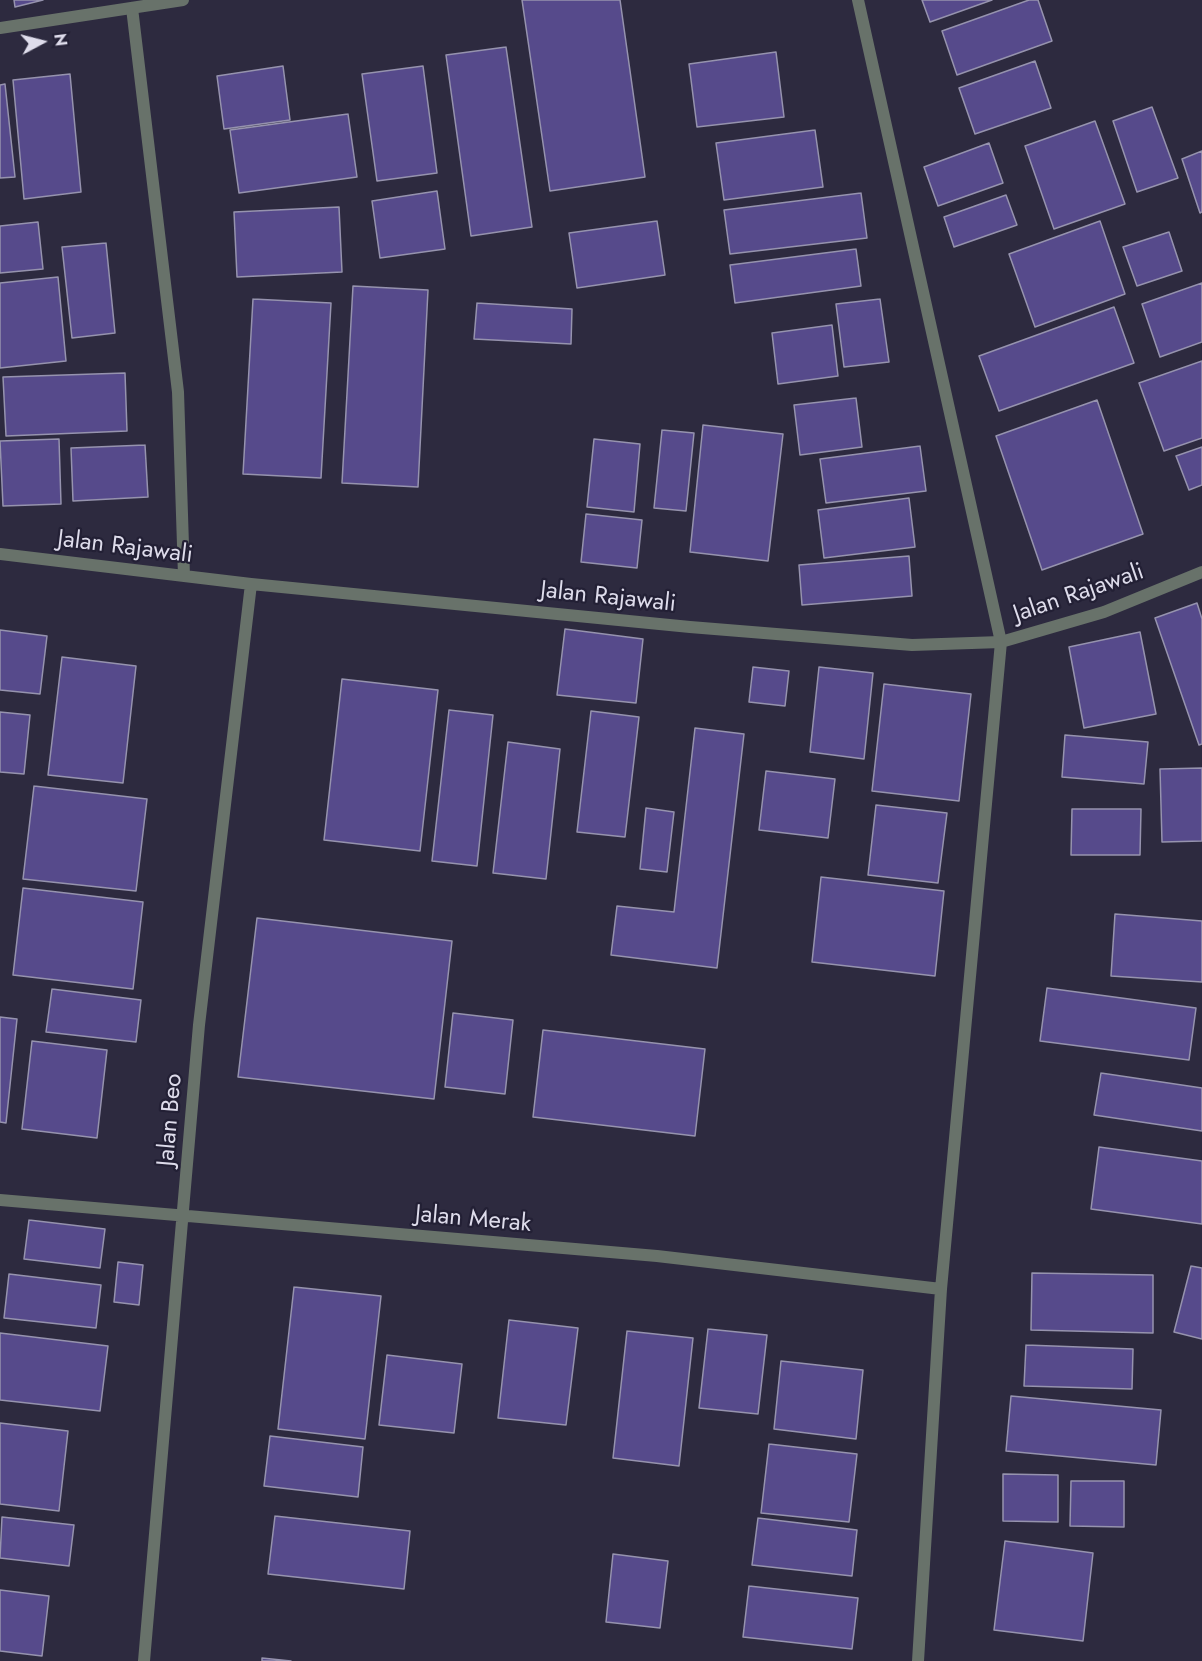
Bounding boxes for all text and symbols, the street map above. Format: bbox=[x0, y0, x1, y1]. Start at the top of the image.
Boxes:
north arrow bbox=[12, 12, 72, 72]
text: N bbox=[48, 32, 73, 47]
street label: Jalan Rajawali bbox=[56, 525, 194, 571]
street label: Jalan Rajawali bbox=[1010, 558, 1148, 630]
street label: Jalan Rajawali bbox=[539, 577, 677, 619]
street label: Jalan Beo bbox=[153, 1072, 189, 1168]
street label: Jalan Merak bbox=[414, 1201, 532, 1239]

